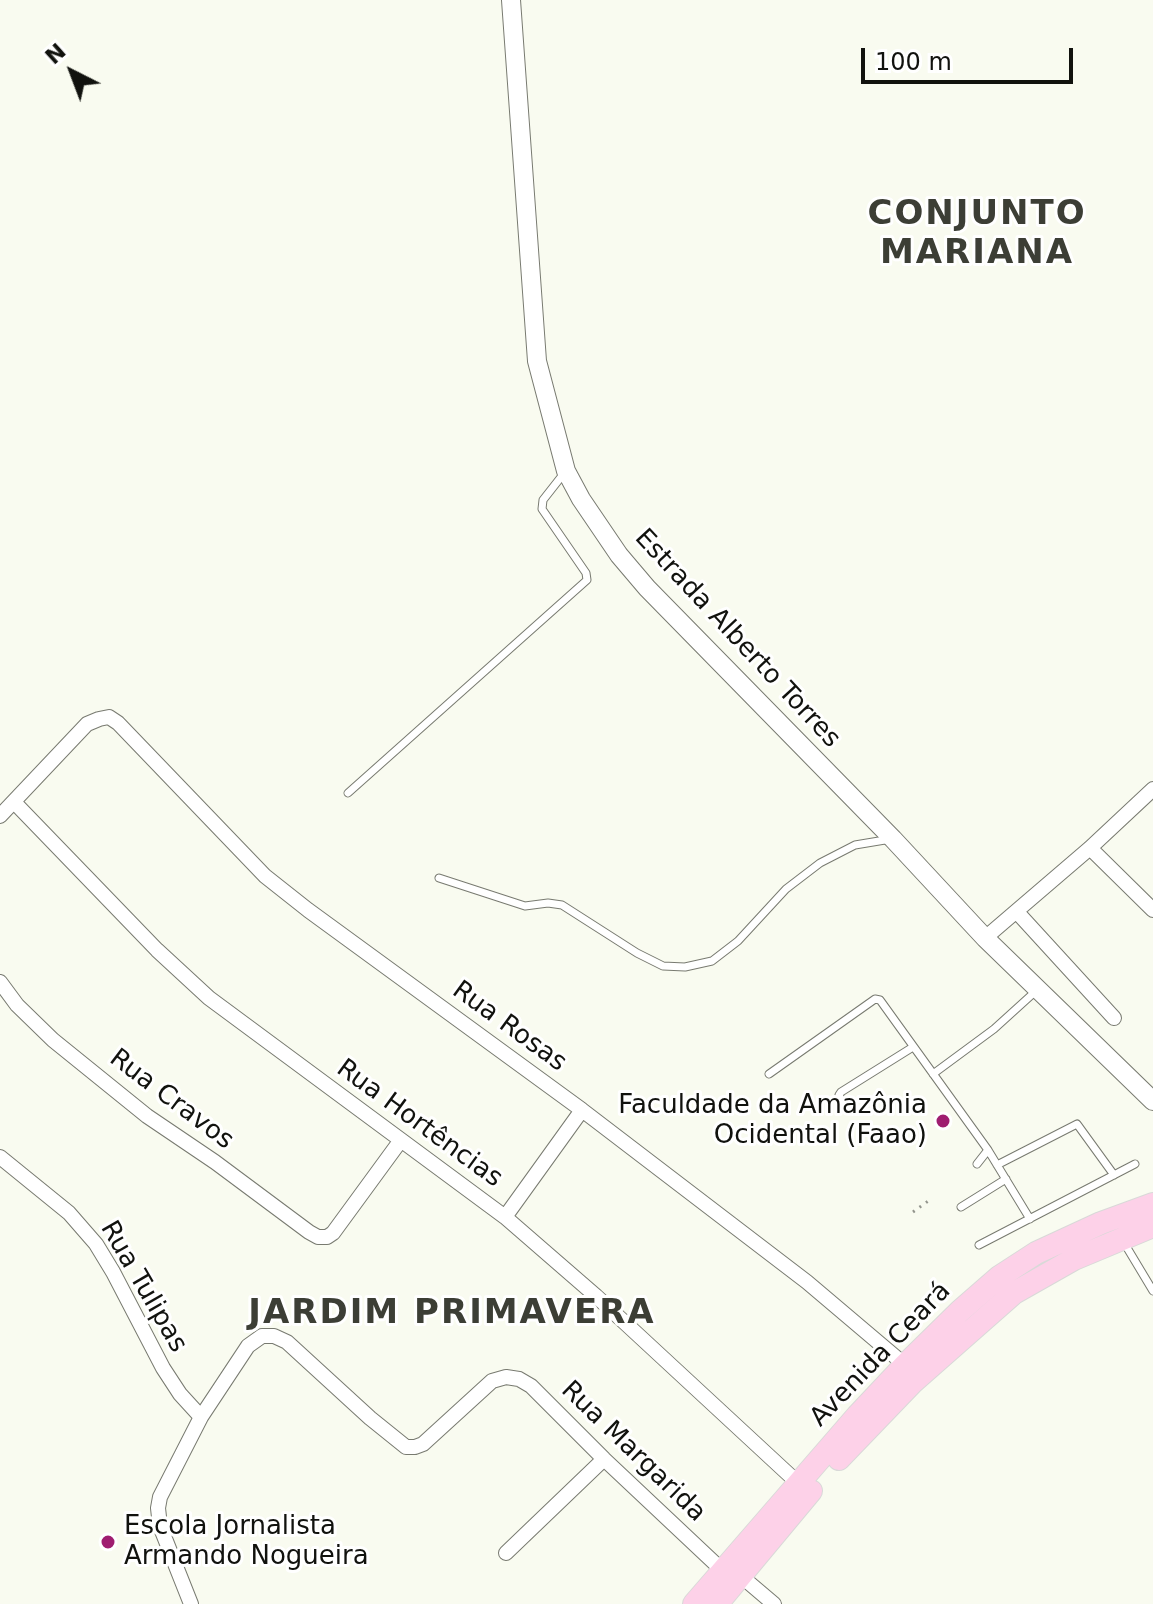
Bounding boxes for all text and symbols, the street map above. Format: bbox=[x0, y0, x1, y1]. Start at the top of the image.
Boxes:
north arrow bbox=[32, 32, 112, 112]
scale bar bbox=[865, 32, 1077, 82]
text: N bbox=[40, 38, 71, 69]
text: 100 m bbox=[875, 48, 952, 76]
district label: CONJUNTO MARIANA bbox=[867, 195, 1087, 274]
street label: Estrada Alberto Torres bbox=[628, 523, 846, 755]
street label: Rua Rosas bbox=[446, 975, 572, 1079]
street label: Rua Cravos bbox=[103, 1043, 239, 1157]
street label: Rua Hortências bbox=[330, 1053, 508, 1195]
place label: Faculdade da Amazônia Ocidental (Faao) bbox=[618, 1090, 927, 1152]
marker: Faculdade da Amazônia Ocidental (Faao) bbox=[934, 1112, 952, 1130]
street label: Rua Tulipas bbox=[93, 1216, 193, 1358]
street label: Avenida Ceará bbox=[804, 1276, 958, 1434]
district label: JARDIM PRIMAVERA bbox=[248, 1294, 656, 1334]
street label: Rua Margarida bbox=[554, 1375, 712, 1529]
place label: Escola Jornalista Armando Nogueira bbox=[124, 1511, 369, 1572]
marker: Escola Jornalista Armando Nogueira bbox=[99, 1533, 117, 1551]

